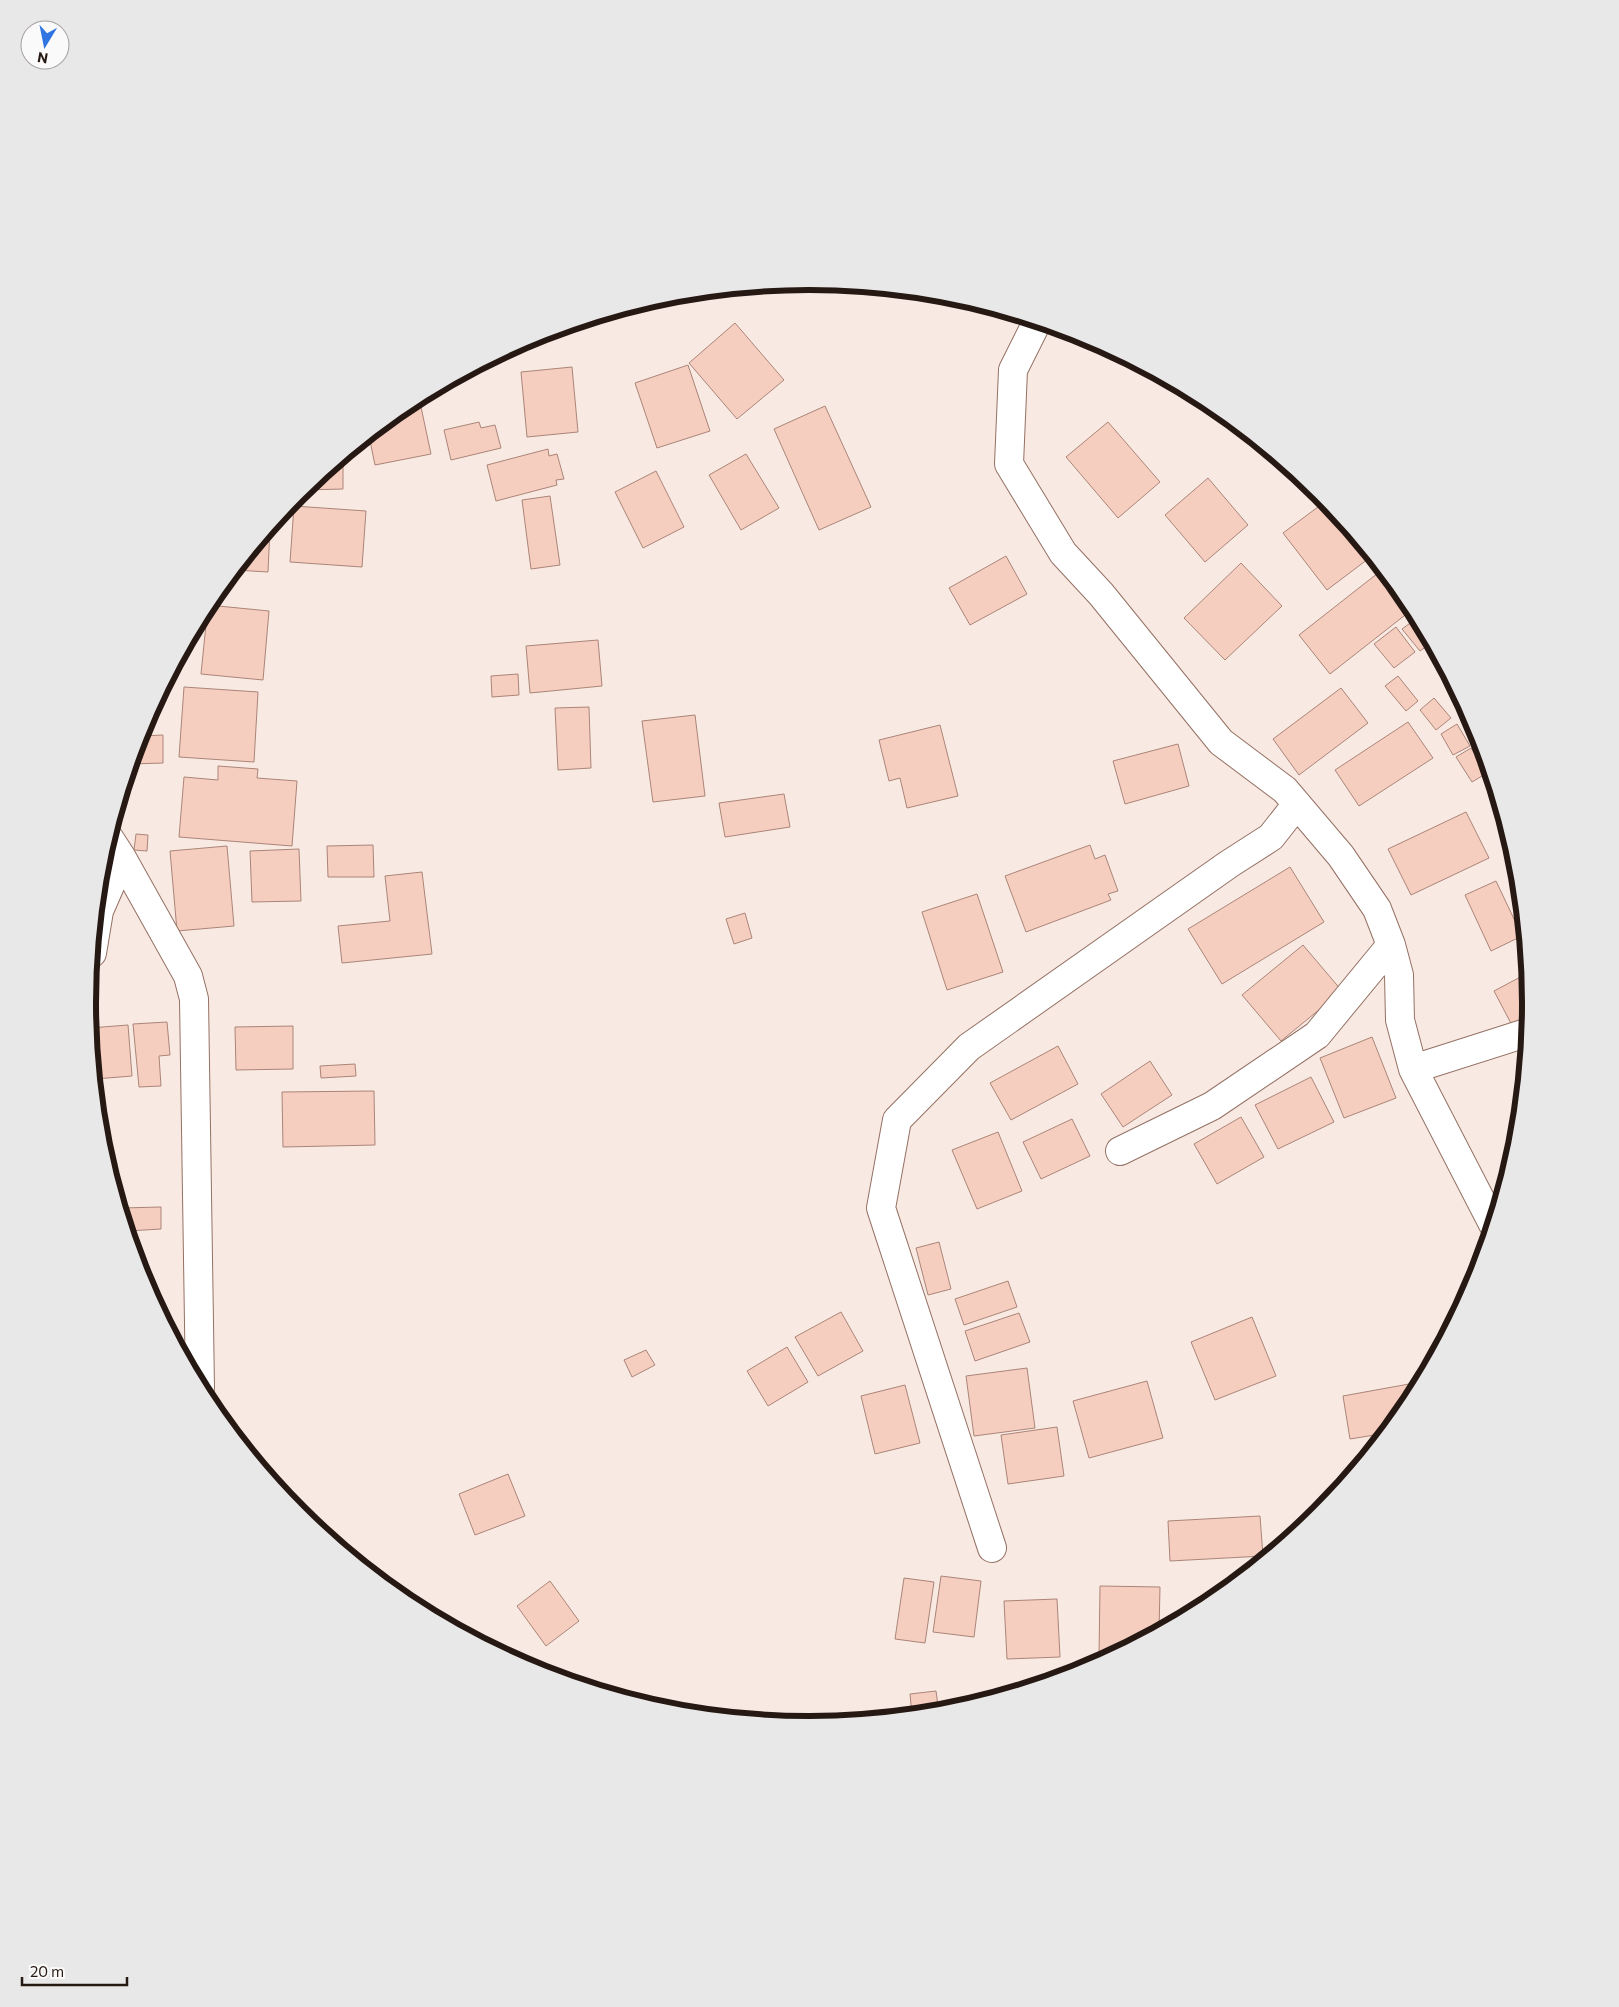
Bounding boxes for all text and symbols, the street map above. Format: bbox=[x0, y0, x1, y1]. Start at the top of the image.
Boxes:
north arrow bbox=[20, 20, 70, 70]
text: N bbox=[36, 49, 49, 68]
scale bar bbox=[22, 1954, 128, 1986]
text: 20 m bbox=[30, 1962, 64, 1980]

